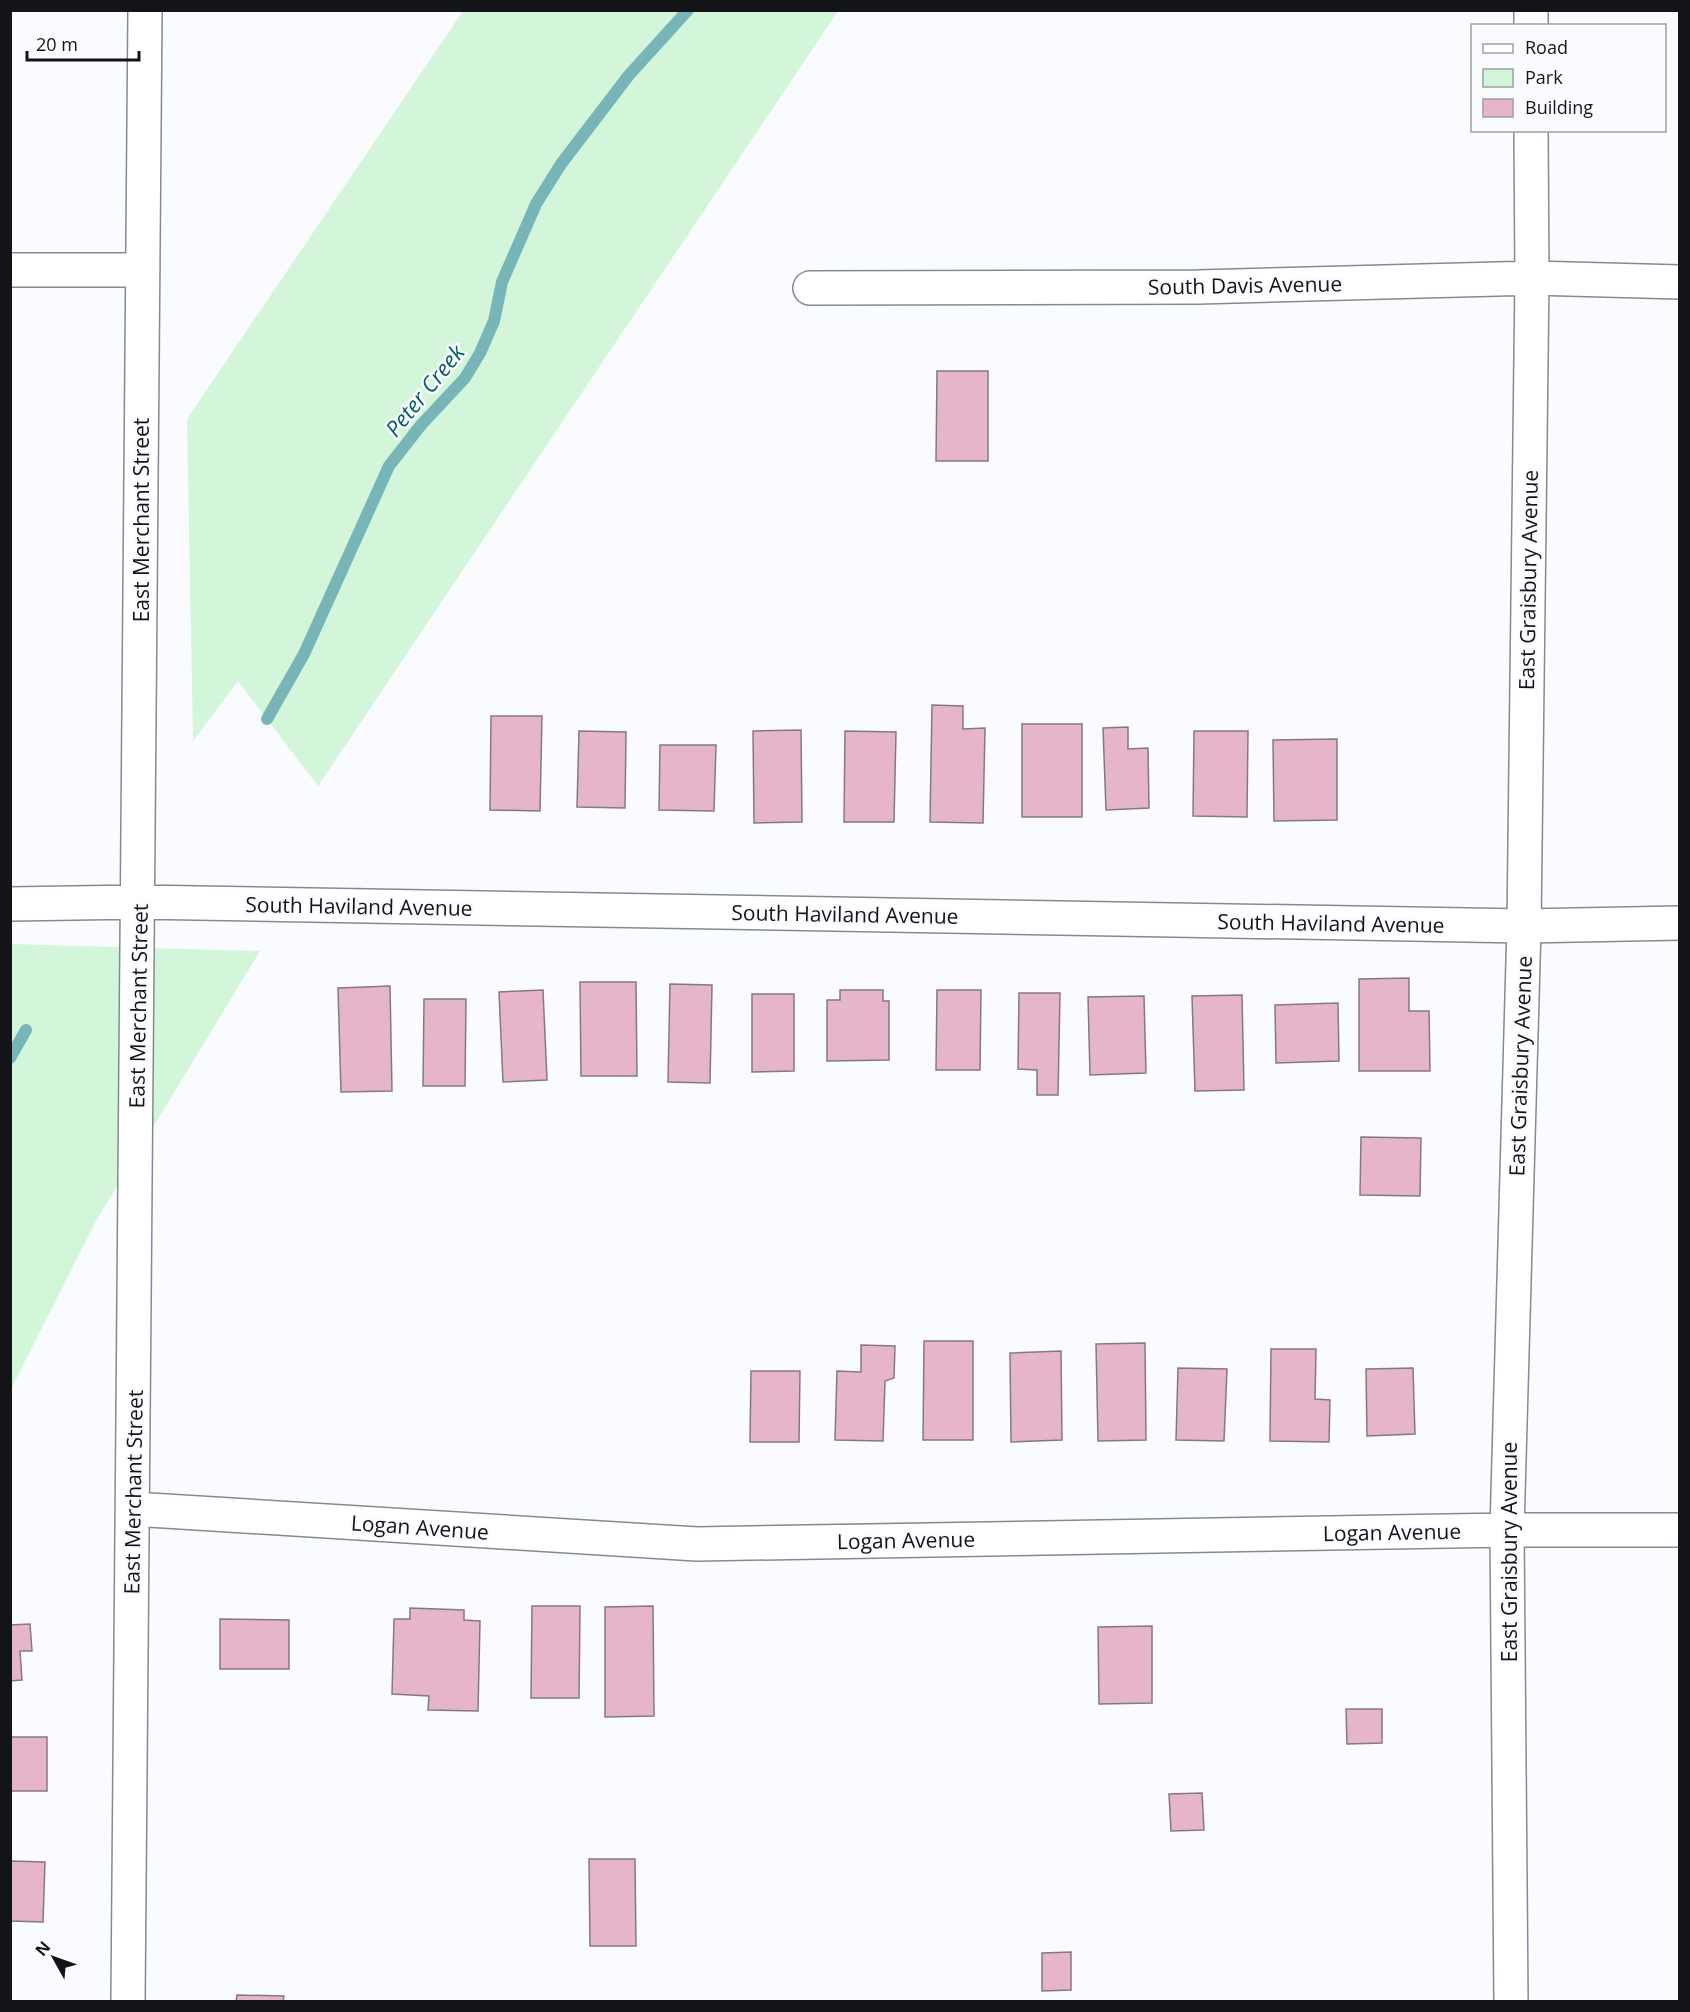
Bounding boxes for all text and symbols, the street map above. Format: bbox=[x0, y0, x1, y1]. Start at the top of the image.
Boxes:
scale bar bbox=[27, 24, 140, 62]
legend bbox=[1471, 24, 1666, 132]
text: 20 m bbox=[36, 32, 78, 56]
text: Road bbox=[1525, 35, 1568, 59]
text: Park bbox=[1525, 65, 1563, 89]
text: Building bbox=[1525, 95, 1593, 119]
street label: South Davis Avenue bbox=[1148, 269, 1342, 301]
water label: Peter Creek bbox=[378, 337, 471, 442]
street label: East Merchant Street bbox=[127, 418, 155, 622]
street label: East Graisbury Avenue bbox=[1512, 470, 1544, 690]
street label: South Haviland Avenue bbox=[245, 890, 473, 922]
street label: South Haviland Avenue bbox=[731, 898, 959, 930]
street label: East Merchant Street bbox=[122, 903, 154, 1109]
street label: South Haviland Avenue bbox=[1217, 907, 1445, 939]
street label: East Graisbury Avenue bbox=[1502, 955, 1538, 1177]
street label: East Merchant Street bbox=[117, 1389, 149, 1595]
street label: East Graisbury Avenue bbox=[1495, 1442, 1523, 1662]
street label: Logan Avenue bbox=[350, 1508, 490, 1546]
street label: Logan Avenue bbox=[1323, 1517, 1461, 1547]
street label: Logan Avenue bbox=[837, 1525, 975, 1555]
north arrow bbox=[24, 1928, 84, 1988]
text: N bbox=[30, 1936, 55, 1960]

